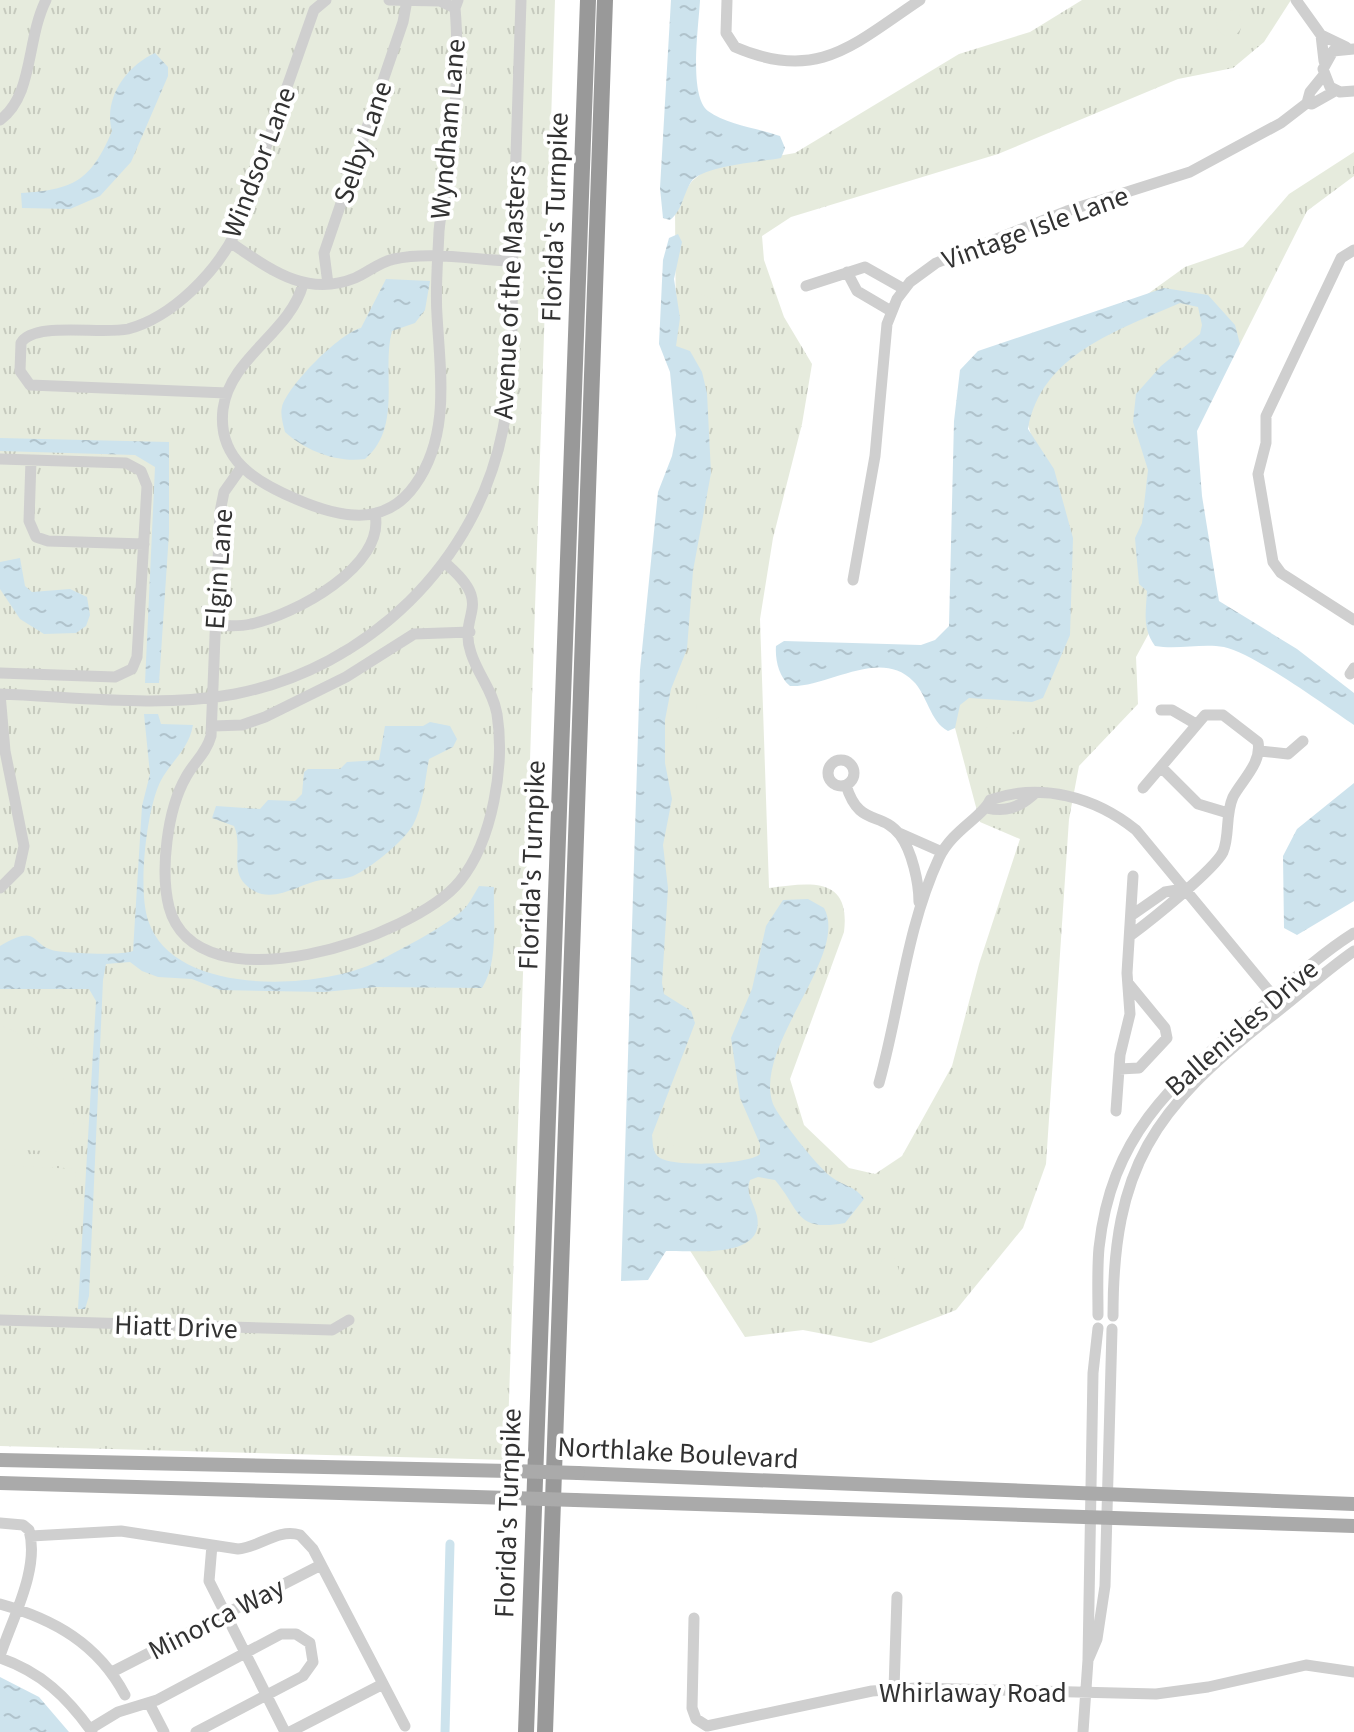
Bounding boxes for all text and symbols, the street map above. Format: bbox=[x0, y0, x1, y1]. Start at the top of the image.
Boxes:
street label: Wyndham Lane bbox=[420, 37, 476, 221]
street label: Selby Lane bbox=[323, 76, 403, 209]
street label: Windsor Lane bbox=[212, 81, 306, 244]
street label: Florida's Turnpike bbox=[531, 112, 579, 323]
street label: Avenue of the Masters bbox=[483, 164, 537, 420]
street label: Vintage Isle Lane bbox=[937, 176, 1134, 280]
street label: Elgin Lane bbox=[195, 507, 243, 631]
street label: Florida's Turnpike bbox=[508, 760, 556, 971]
street label: Ballenisles Drive bbox=[1156, 950, 1327, 1106]
street label: Hiatt Drive bbox=[114, 1305, 238, 1349]
street label: Florida's Turnpike bbox=[484, 1408, 532, 1619]
street label: Northlake Boulevard bbox=[556, 1427, 800, 1479]
street label: Minorca Way bbox=[141, 1567, 292, 1670]
street label: Whirlaway Road bbox=[879, 1673, 1067, 1713]

